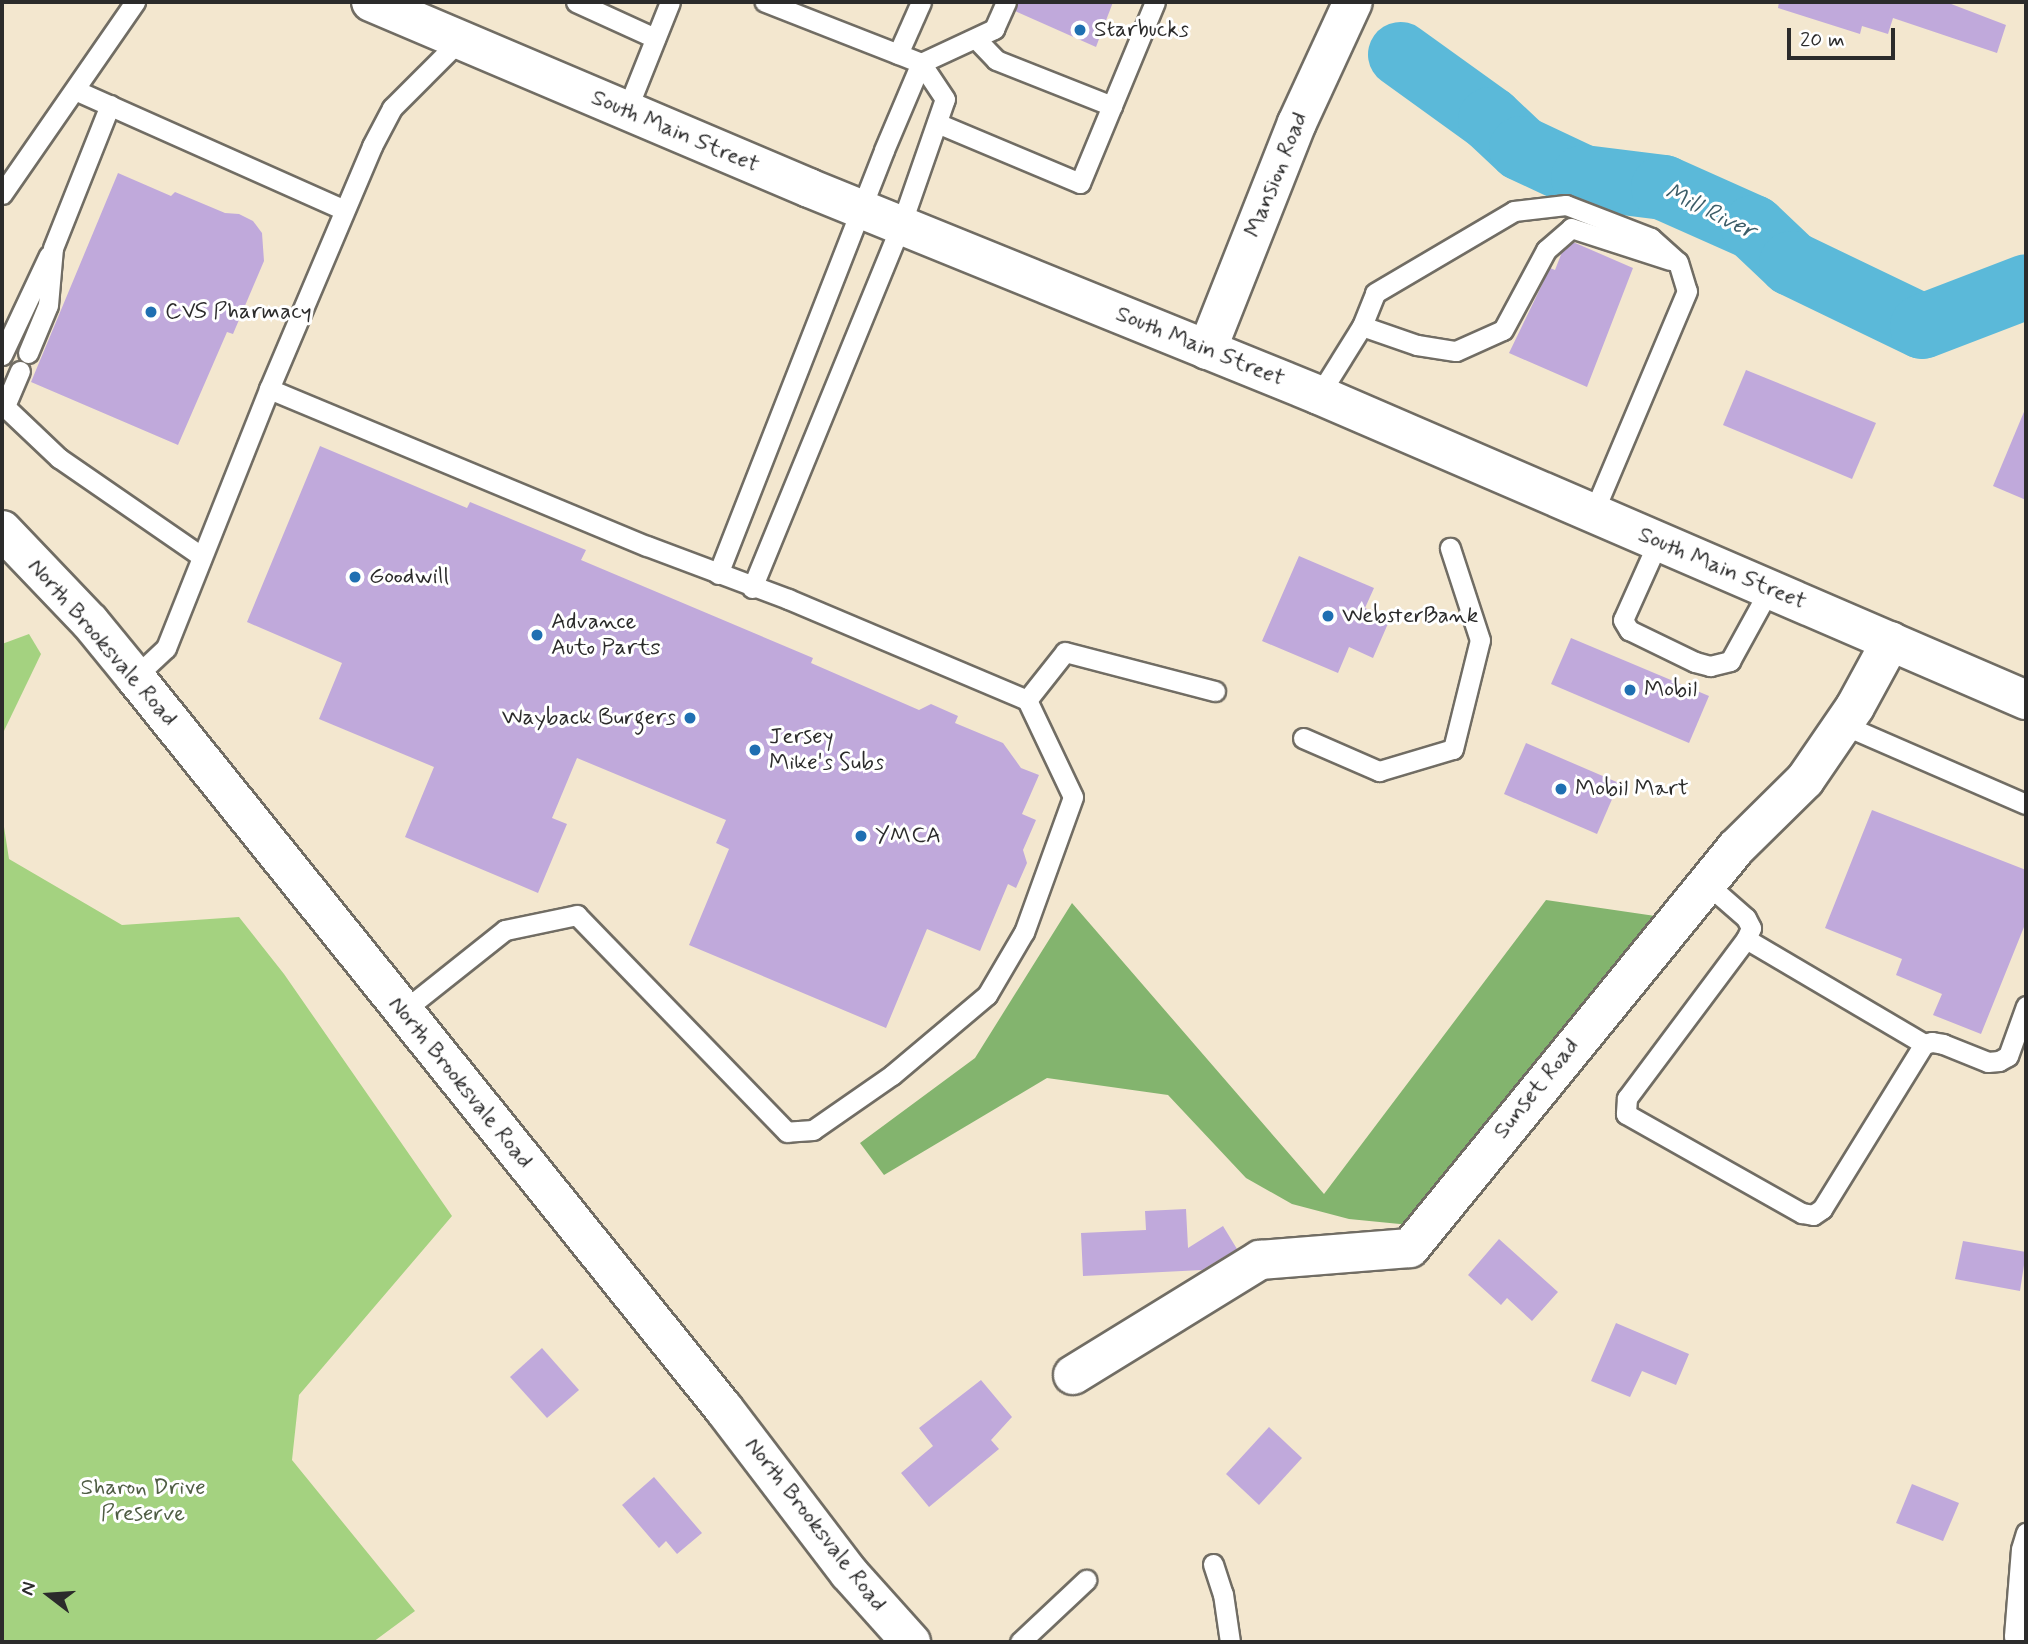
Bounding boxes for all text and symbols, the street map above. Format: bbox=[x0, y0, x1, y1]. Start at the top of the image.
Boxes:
scale bar bbox=[1790, 14, 1898, 58]
place label: Starbucks bbox=[1094, 16, 1189, 44]
marker: Starbucks bbox=[1072, 22, 1088, 38]
text: 20 m bbox=[1800, 26, 1845, 54]
street label: South Main Street bbox=[587, 84, 763, 180]
street label: Mansion Road bbox=[1239, 109, 1315, 241]
water label: Mill River bbox=[1660, 178, 1760, 246]
place label: CVS Pharmacy bbox=[165, 298, 312, 326]
street label: South Main Street bbox=[1112, 301, 1288, 393]
marker: CVS Pharmacy bbox=[143, 304, 159, 320]
street label: South Main Street bbox=[1634, 521, 1810, 617]
street label: North Brooksvale Road bbox=[21, 553, 183, 733]
place label: Goodwill bbox=[369, 563, 449, 591]
marker: Goodwill bbox=[347, 569, 363, 585]
place label: WebsterBank bbox=[1342, 602, 1478, 630]
place label: Advance Auto Parts bbox=[551, 608, 656, 662]
marker: WebsterBank bbox=[1320, 608, 1336, 624]
marker: Advance Auto Parts bbox=[529, 627, 545, 643]
place label: Mobil bbox=[1644, 676, 1697, 704]
marker: Mobil bbox=[1622, 682, 1638, 698]
place label: Wayback Burgers bbox=[503, 704, 676, 732]
marker: Wayback Burgers bbox=[682, 710, 698, 726]
place label: Jersey Mike's Subs bbox=[769, 723, 885, 777]
marker: Jersey Mike's Subs bbox=[747, 742, 763, 758]
place label: Mobil Mart bbox=[1575, 775, 1687, 803]
marker: Mobil Mart bbox=[1553, 781, 1569, 797]
place label: YMCA bbox=[875, 822, 941, 850]
marker: YMCA bbox=[853, 828, 869, 844]
street label: North Brooksvale Road bbox=[382, 991, 538, 1175]
street label: Sunset Road bbox=[1488, 1033, 1586, 1145]
street label: North Brooksvale Road bbox=[738, 1432, 892, 1618]
park label: Sharon Drive Preserve bbox=[81, 1474, 205, 1528]
north arrow bbox=[14, 1560, 84, 1630]
text: N bbox=[15, 1579, 42, 1598]

